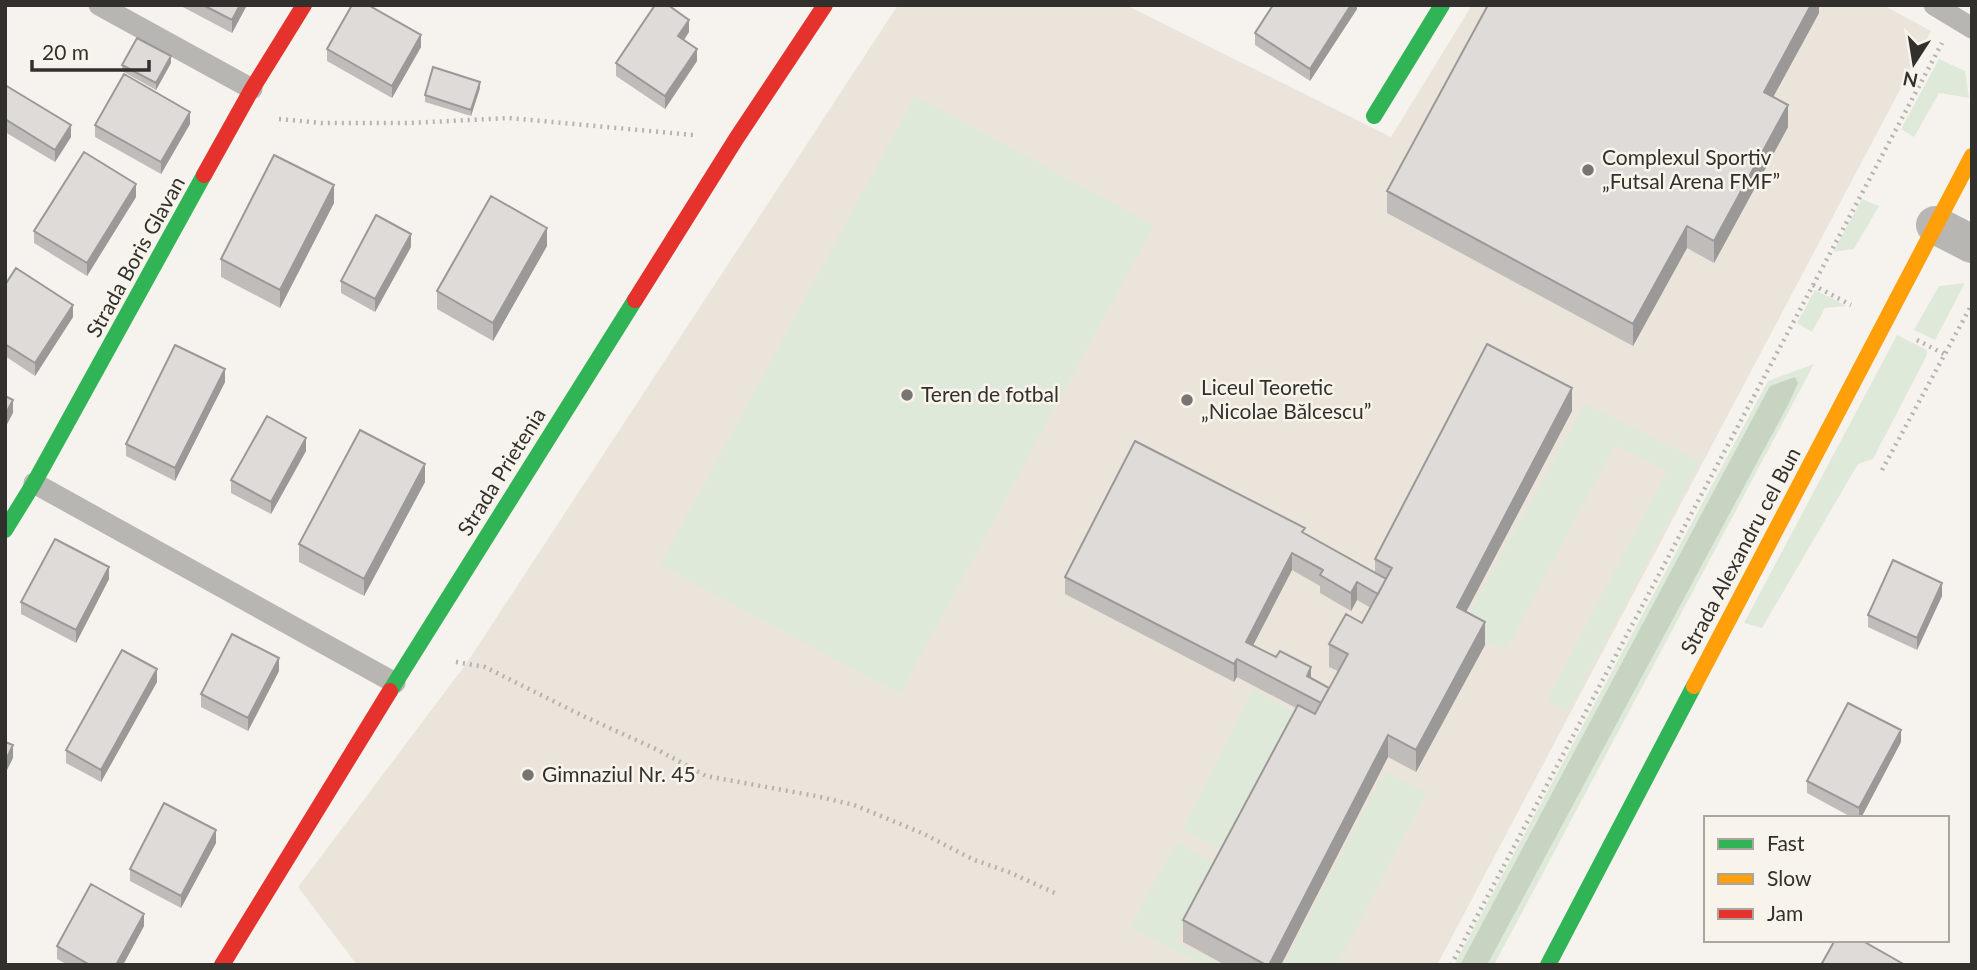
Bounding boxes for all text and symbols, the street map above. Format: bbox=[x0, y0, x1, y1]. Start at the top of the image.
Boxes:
scale bar bbox=[32, 28, 149, 72]
north arrow bbox=[1879, 28, 1949, 98]
text: 20 m bbox=[42, 39, 89, 64]
text: N bbox=[1901, 67, 1920, 93]
place label: Complexul Sportiv „Futsal Arena FMF” bbox=[1602, 144, 1780, 193]
marker: Complexul Sportiv „Futsal Arena FMF” bbox=[1580, 162, 1596, 178]
street label: Strada Boris Glavan bbox=[80, 172, 189, 341]
place label: Liceul Teoretic „Nicolae Bălcescu” bbox=[1201, 374, 1371, 423]
place label: Teren de fotbal bbox=[921, 381, 1059, 406]
marker: Teren de fotbal bbox=[899, 387, 915, 403]
marker: Liceul Teoretic „Nicolae Bălcescu” bbox=[1179, 392, 1195, 408]
street label: Strada Prietenia bbox=[451, 403, 550, 540]
street label: Strada Alexandru cel Bun bbox=[1675, 443, 1805, 658]
place label: Gimnaziul Nr. 45 bbox=[542, 761, 696, 786]
marker: Gimnaziul Nr. 45 bbox=[520, 767, 536, 783]
legend bbox=[1704, 816, 1949, 942]
text: Fast bbox=[1767, 830, 1805, 855]
text: Slow bbox=[1767, 865, 1812, 890]
text: Jam bbox=[1767, 900, 1803, 925]

